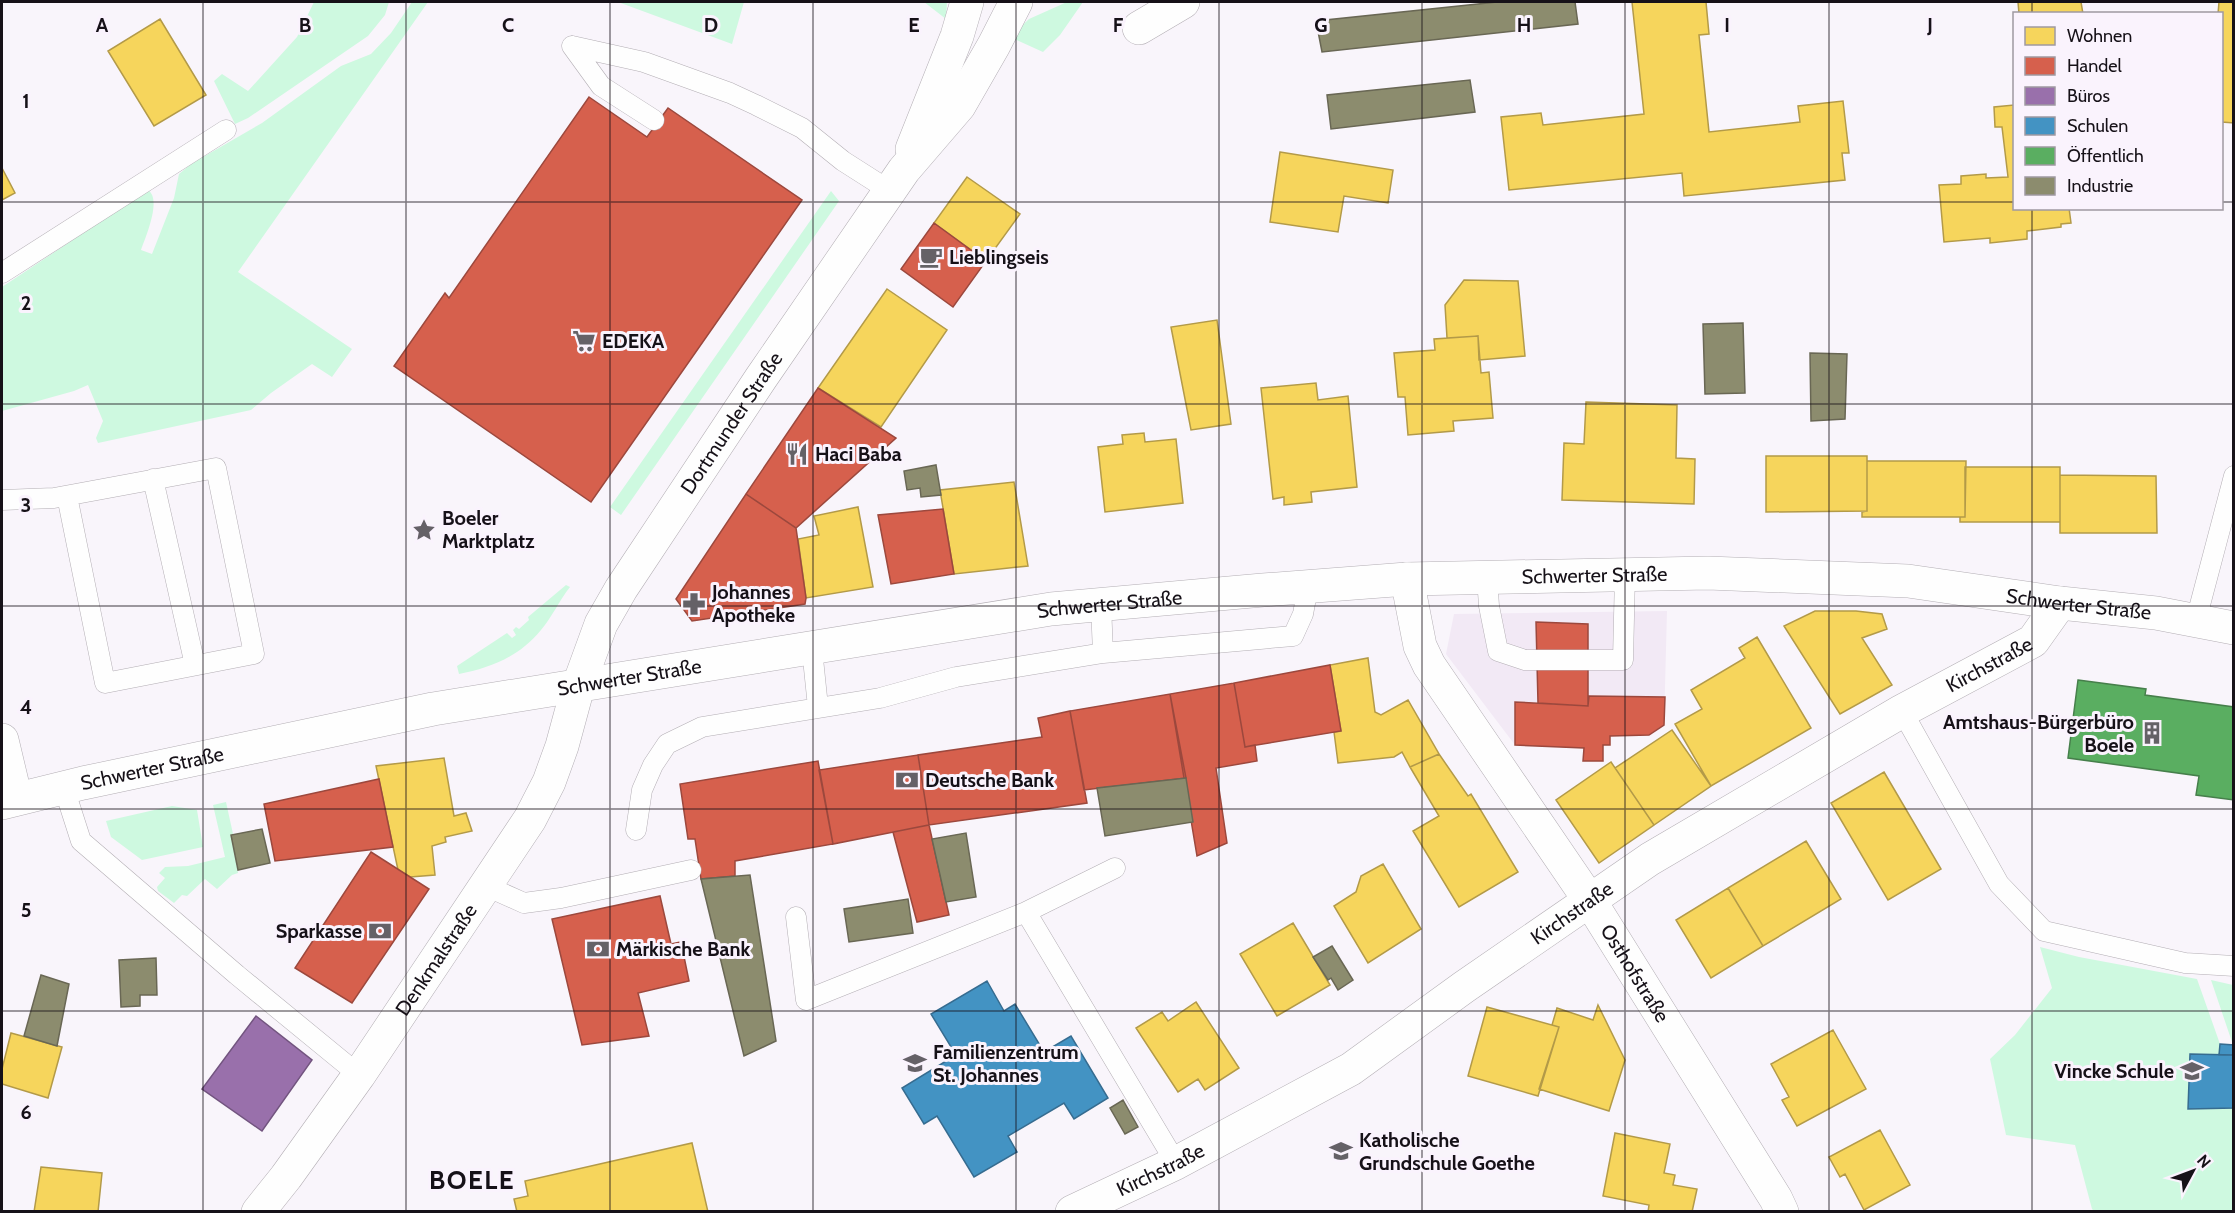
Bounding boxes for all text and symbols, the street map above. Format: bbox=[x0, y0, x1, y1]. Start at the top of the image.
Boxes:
legend bbox=[2013, 12, 2223, 210]
text: A bbox=[96, 13, 109, 37]
text: B bbox=[299, 13, 311, 37]
text: C bbox=[502, 13, 514, 37]
text: D bbox=[704, 13, 718, 37]
text: E bbox=[908, 13, 920, 37]
text: F bbox=[1113, 13, 1124, 37]
text: G bbox=[1314, 13, 1328, 37]
text: H bbox=[1517, 13, 1531, 37]
text: I bbox=[1724, 13, 1730, 37]
text: J bbox=[1926, 13, 1933, 37]
text: Wohnen bbox=[2067, 25, 2132, 47]
text: Handel bbox=[2067, 55, 2122, 77]
text: Büros bbox=[2067, 85, 2110, 107]
text: 1 bbox=[22, 89, 30, 113]
text: Schulen bbox=[2067, 115, 2128, 137]
text: Öffentlich bbox=[2067, 145, 2144, 167]
text: Industrie bbox=[2067, 175, 2133, 197]
cafe icon: Lieblingseis bbox=[918, 244, 944, 270]
place label: Lieblingseis bbox=[949, 245, 1049, 269]
text: 2 bbox=[21, 291, 31, 315]
supermarket icon: EDEKA bbox=[571, 328, 597, 354]
place label: EDEKA bbox=[602, 329, 665, 353]
street label: Dortmunder Straße bbox=[676, 347, 787, 498]
restaurant icon: Haci Baba bbox=[784, 441, 810, 467]
place label: Haci Baba bbox=[815, 442, 902, 466]
text: 3 bbox=[21, 493, 31, 517]
place label: Boeler Marktplatz bbox=[442, 506, 535, 553]
place icon: Boeler Marktplatz bbox=[411, 517, 437, 543]
street label: Schwerter Straße bbox=[1521, 562, 1668, 589]
place label: Johannes Apotheke bbox=[711, 580, 795, 627]
street label: Schwerter Straße bbox=[2005, 583, 2152, 624]
street label: Schwerter Straße bbox=[1035, 585, 1183, 623]
pharmacy icon: Johannes Apotheke bbox=[681, 591, 707, 617]
street label: Kirchstraße bbox=[1942, 632, 2036, 697]
street label: Schwerter Straße bbox=[555, 654, 703, 701]
text: 4 bbox=[20, 695, 32, 719]
place label: Amtshaus-Bürgerbüro Boele bbox=[1943, 710, 2134, 757]
building icon: Amtshaus-Bürgerbüro Boele bbox=[2139, 720, 2165, 746]
street label: Schwerter Straße bbox=[78, 742, 226, 795]
bank icon: Deutsche Bank bbox=[894, 767, 920, 793]
place label: Deutsche Bank bbox=[925, 768, 1054, 792]
street label: Kirchstraße bbox=[1526, 876, 1617, 950]
text: 5 bbox=[21, 898, 31, 922]
street label: Denkmalstraße bbox=[390, 899, 482, 1020]
bank icon: Sparkasse bbox=[367, 918, 393, 944]
place label: Sparkasse bbox=[276, 919, 362, 943]
street label: Osthofstraße bbox=[1595, 920, 1675, 1027]
bank icon: Märkische Bank bbox=[585, 936, 611, 962]
place label: Märkische Bank bbox=[616, 937, 750, 961]
place label: Familienzentrum St. Johannes bbox=[933, 1040, 1079, 1087]
school or university icon: Familienzentrum St. Johannes bbox=[902, 1050, 928, 1076]
school or university icon: Vincke Schule bbox=[2179, 1058, 2205, 1084]
place label: Vincke Schule bbox=[2055, 1059, 2174, 1083]
text: 6 bbox=[20, 1100, 32, 1124]
place label: Katholische Grundschule Goethe bbox=[1359, 1128, 1535, 1175]
street label: Kirchstraße bbox=[1113, 1138, 1208, 1201]
school or university icon: Katholische Grundschule Goethe bbox=[1328, 1138, 1354, 1164]
north arrow bbox=[2163, 1141, 2223, 1201]
text: N bbox=[2193, 1151, 2215, 1172]
district label: BOELE bbox=[429, 1164, 515, 1196]

